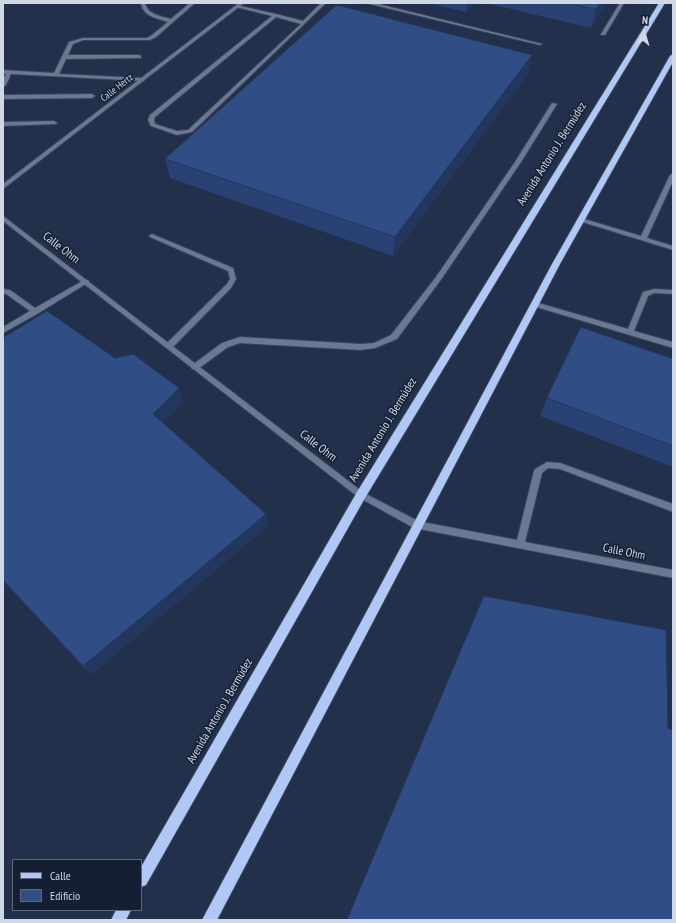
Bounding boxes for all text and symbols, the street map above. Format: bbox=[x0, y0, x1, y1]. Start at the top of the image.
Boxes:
north arrow bbox=[624, 12, 664, 52]
text: N bbox=[641, 13, 649, 27]
street label: Calle Hertz bbox=[98, 72, 136, 104]
street label: Avenida Antonio J. Bermúdez bbox=[514, 100, 590, 208]
street label: Calle Ohm bbox=[40, 229, 82, 267]
street label: Avenida Antonio J. Bermúdez bbox=[346, 375, 420, 485]
street label: Calle Ohm bbox=[297, 427, 339, 465]
street label: Calle Ohm bbox=[602, 541, 646, 563]
street label: Avenida Antonio J. Bermúdez bbox=[184, 656, 256, 766]
legend bbox=[12, 859, 142, 911]
text: Calle bbox=[50, 868, 71, 883]
text: Edificio bbox=[50, 888, 80, 903]

